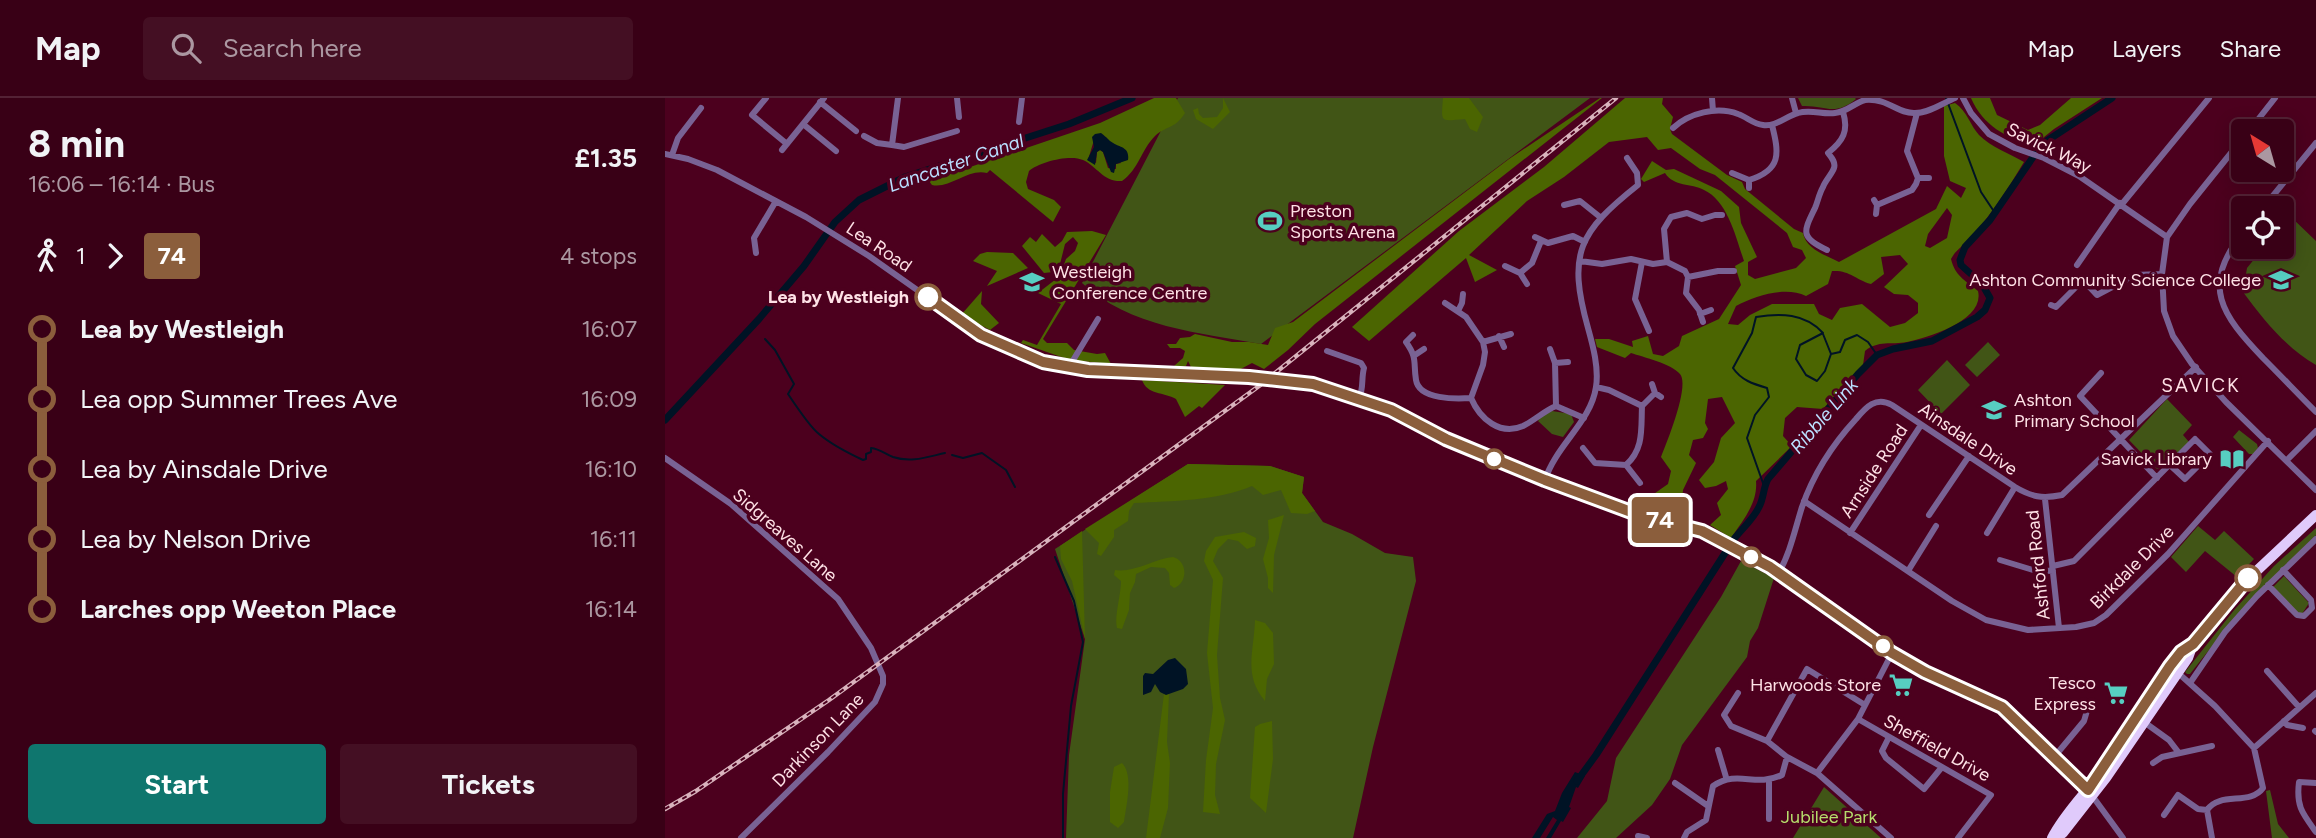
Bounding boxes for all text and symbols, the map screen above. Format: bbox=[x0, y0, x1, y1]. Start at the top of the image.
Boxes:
search box bbox=[143, 17, 633, 80]
text: Map bbox=[35, 29, 101, 68]
icon: search bbox=[167, 29, 205, 67]
text: Search here bbox=[223, 32, 362, 64]
text: Map bbox=[2027, 34, 2074, 63]
text: Layers bbox=[2112, 34, 2181, 63]
text: Share bbox=[2219, 34, 2281, 63]
street label: Savick Way bbox=[2003, 118, 2095, 178]
north arrow bbox=[2231, 119, 2294, 182]
map controls bbox=[2231, 119, 2294, 259]
text: 8 min bbox=[28, 121, 125, 167]
water label: Lancaster Canal bbox=[885, 129, 1027, 197]
text: £1.35 bbox=[575, 142, 637, 174]
text: 16:06 – 16:14 · Bus bbox=[28, 170, 215, 198]
button: locate bbox=[2231, 196, 2294, 259]
place label: Preston Sports Arena bbox=[1290, 200, 1395, 243]
sports icon: Preston Sports Arena bbox=[1256, 207, 1284, 235]
street label: Lea Road bbox=[842, 217, 916, 277]
icon: walk bbox=[28, 237, 66, 275]
icon: forward bbox=[96, 237, 134, 275]
text: 74 bbox=[158, 241, 186, 270]
text: 1 bbox=[76, 242, 86, 270]
text: 4 stops bbox=[560, 242, 637, 270]
place label: Westleigh Conference Centre bbox=[1052, 261, 1208, 304]
school or university icon: Ashton Community Science College bbox=[2267, 266, 2295, 294]
school or university icon: Westleigh Conference Centre bbox=[1018, 268, 1046, 296]
place label: Ashton Community Science College bbox=[1969, 269, 2261, 291]
marker: Lea by Westleigh bbox=[915, 284, 941, 310]
place label: Lea by Westleigh bbox=[768, 286, 909, 308]
text: Lea by Westleigh bbox=[80, 313, 284, 345]
text: 16:07 bbox=[582, 315, 637, 343]
water label: Ribble Link bbox=[1785, 373, 1863, 458]
district label: SAVICK bbox=[2161, 374, 2241, 397]
text: Lea opp Summer Trees Ave bbox=[80, 383, 397, 415]
text: 16:09 bbox=[581, 385, 637, 413]
place label: Ashton Primary School bbox=[2014, 389, 2135, 432]
school or university icon: Ashton Primary School bbox=[1980, 396, 2008, 424]
street label: Ainsdale Drive bbox=[1914, 398, 2022, 480]
street label: Arnside Road bbox=[1836, 420, 1912, 522]
library icon: Savick Library bbox=[2218, 445, 2246, 473]
place label: Savick Library bbox=[2101, 448, 2213, 470]
unlabelled marker bbox=[1484, 449, 1504, 469]
text: Lea by Ainsdale Drive bbox=[80, 453, 328, 485]
text: 16:10 bbox=[584, 455, 637, 483]
street label: Sidgreaves Lane bbox=[728, 484, 842, 587]
line badge: 74 bbox=[1629, 497, 1691, 543]
text: 74 bbox=[1646, 505, 1674, 534]
street label: Ashford Road bbox=[2021, 509, 2055, 621]
street label: Birkdale Drive bbox=[2086, 520, 2179, 613]
text: Lea by Nelson Drive bbox=[80, 523, 311, 555]
text: 16:11 bbox=[590, 525, 637, 553]
unlabelled marker bbox=[1741, 547, 1761, 567]
unlabelled marker bbox=[2235, 565, 2261, 591]
text: Larches opp Weeton Place bbox=[80, 593, 396, 625]
text: 16:14 bbox=[585, 595, 637, 623]
unlabelled marker bbox=[1873, 636, 1893, 656]
supermarket icon: Harwoods Store bbox=[1887, 671, 1915, 699]
place label: Tesco Express bbox=[2033, 672, 2096, 715]
place label: Harwoods Store bbox=[1750, 674, 1881, 696]
supermarket icon: Tesco Express bbox=[2102, 679, 2130, 707]
street label: Darkinson Lane bbox=[768, 688, 869, 792]
street label: Sheffield Drive bbox=[1880, 710, 1994, 786]
button: Start bbox=[28, 744, 326, 824]
button: Tickets bbox=[340, 744, 637, 824]
park label: Jubilee Park bbox=[1781, 806, 1877, 828]

